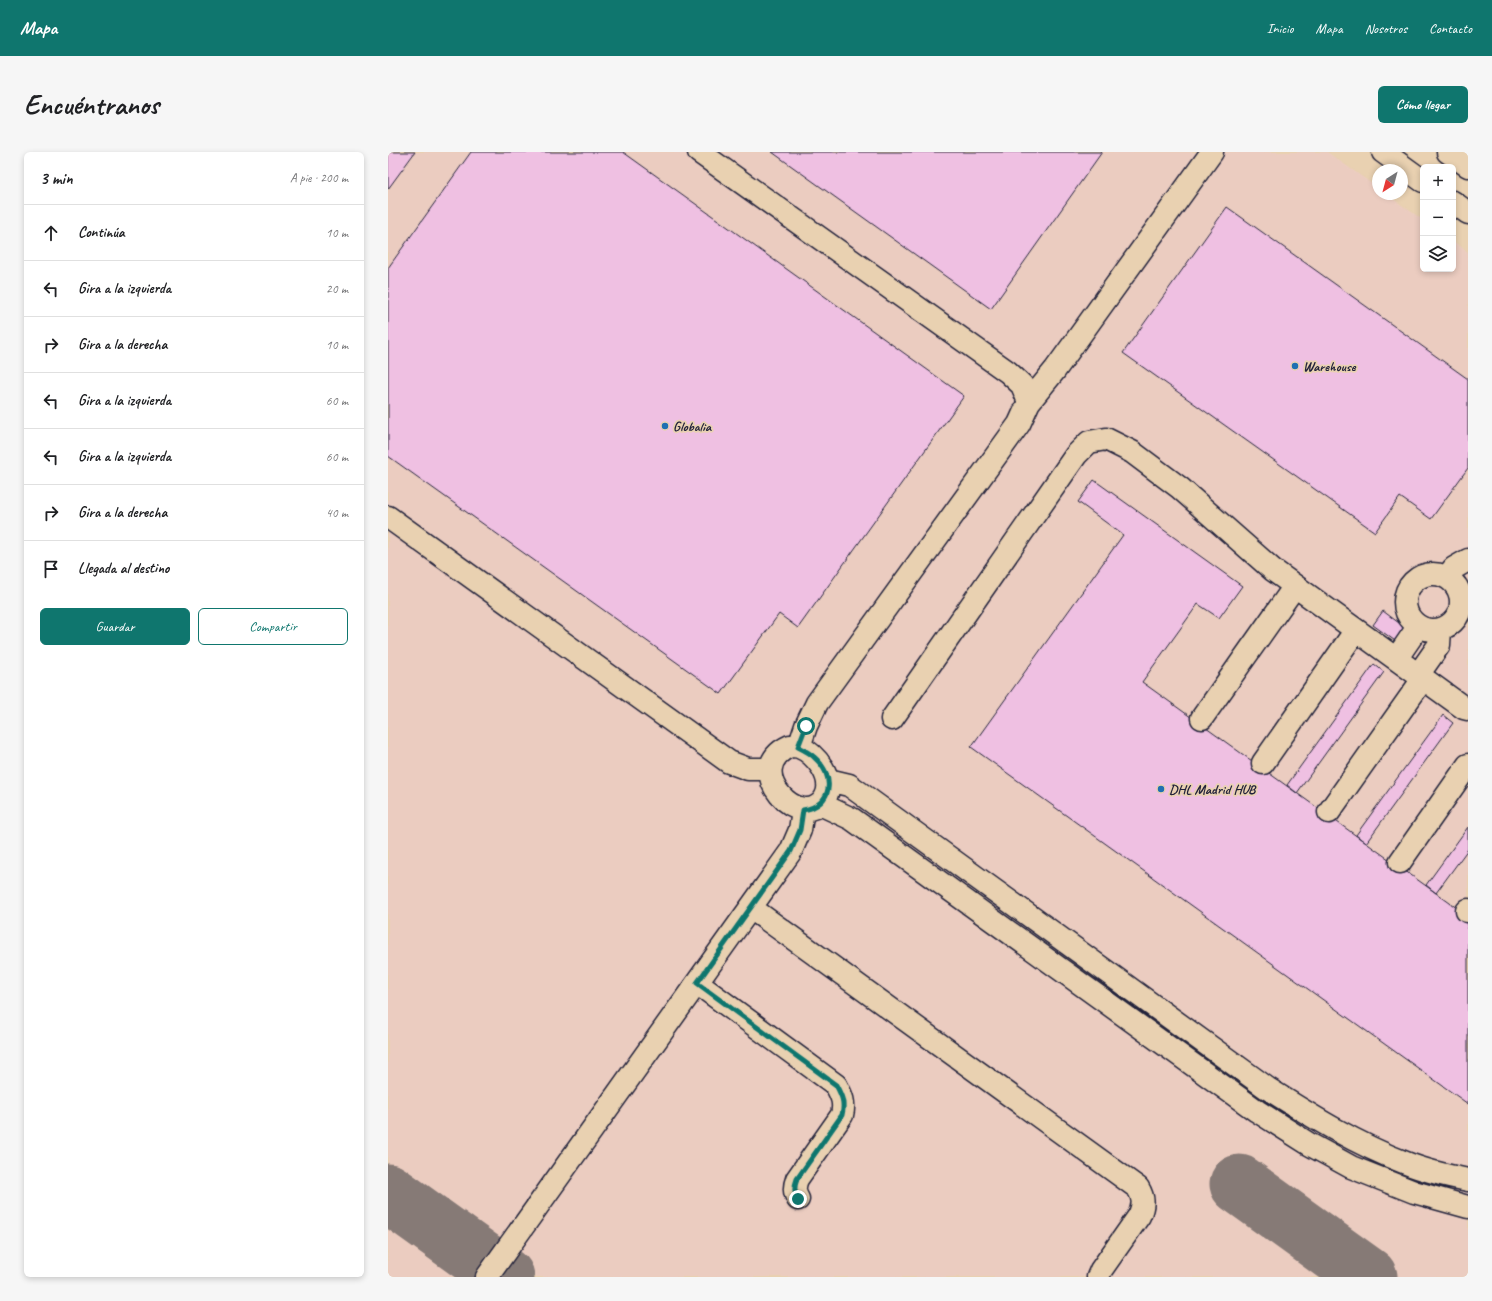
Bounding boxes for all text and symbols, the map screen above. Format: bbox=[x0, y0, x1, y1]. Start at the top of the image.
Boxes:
text: Mapa bbox=[20, 16, 57, 40]
text: Inicio bbox=[1267, 20, 1294, 37]
text: Mapa bbox=[1316, 20, 1343, 37]
text: Nosotros bbox=[1365, 20, 1407, 37]
text: Contacto bbox=[1429, 20, 1472, 37]
button: Cómo llegar bbox=[1378, 86, 1468, 123]
text: Encuéntranos bbox=[24, 87, 159, 122]
north arrow bbox=[1372, 164, 1408, 200]
map controls bbox=[1420, 164, 1456, 272]
button: + bbox=[1420, 164, 1456, 200]
text: 3 min bbox=[40, 168, 73, 189]
text: A pie · 200 m bbox=[290, 170, 348, 186]
button: − bbox=[1420, 200, 1456, 236]
icon: ahead bbox=[40, 222, 62, 244]
text: Continúa bbox=[78, 223, 125, 242]
text: 10 m bbox=[326, 225, 348, 241]
button: layers bbox=[1420, 236, 1456, 272]
icon: left bbox=[40, 278, 62, 300]
text: Gira a la izquierda bbox=[78, 279, 171, 298]
text: 20 m bbox=[326, 281, 348, 297]
icon: right bbox=[40, 334, 62, 356]
text: Gira a la derecha bbox=[78, 335, 167, 354]
text: 10 m bbox=[326, 337, 348, 353]
place label: Warehouse bbox=[1303, 358, 1357, 375]
marker: Warehouse bbox=[1290, 361, 1300, 371]
icon: left bbox=[40, 390, 62, 412]
text: Gira a la izquierda bbox=[78, 391, 171, 410]
text: 60 m bbox=[326, 393, 348, 409]
place label: Globalia bbox=[673, 418, 713, 435]
marker: Globalia bbox=[660, 421, 670, 431]
icon: left bbox=[40, 446, 62, 468]
text: Gira a la izquierda bbox=[78, 447, 171, 466]
text: 60 m bbox=[326, 449, 348, 465]
icon: right bbox=[40, 502, 62, 524]
text: Gira a la derecha bbox=[78, 503, 167, 522]
text: 40 m bbox=[326, 505, 348, 521]
icon: arrive bbox=[40, 558, 62, 580]
text: Llegada al destino bbox=[78, 559, 169, 578]
button: Guardar bbox=[40, 608, 190, 645]
button: Compartir bbox=[198, 608, 348, 645]
route start bbox=[797, 717, 815, 735]
place label: DHL Madrid HUB bbox=[1169, 781, 1257, 798]
marker: DHL Madrid HUB bbox=[1156, 784, 1166, 794]
route end bbox=[789, 1190, 807, 1208]

